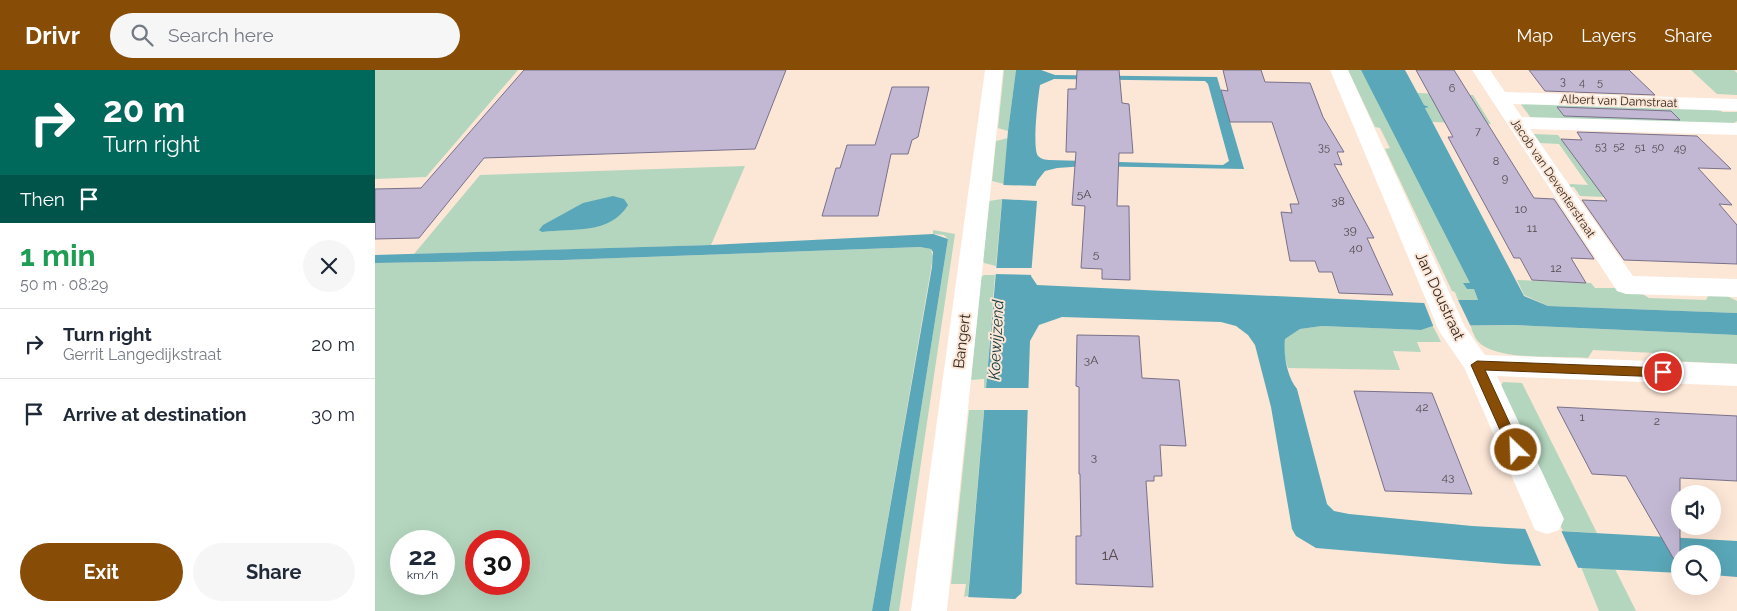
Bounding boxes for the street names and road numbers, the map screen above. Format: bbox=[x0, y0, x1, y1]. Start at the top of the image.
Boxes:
street label: Albert van Damstraat bbox=[1560, 92, 1678, 110]
street label: Jacob van Deventerstraat bbox=[1508, 116, 1598, 240]
street label: Jan Doustraat bbox=[1412, 249, 1468, 343]
street label: Bangert bbox=[950, 312, 974, 370]

